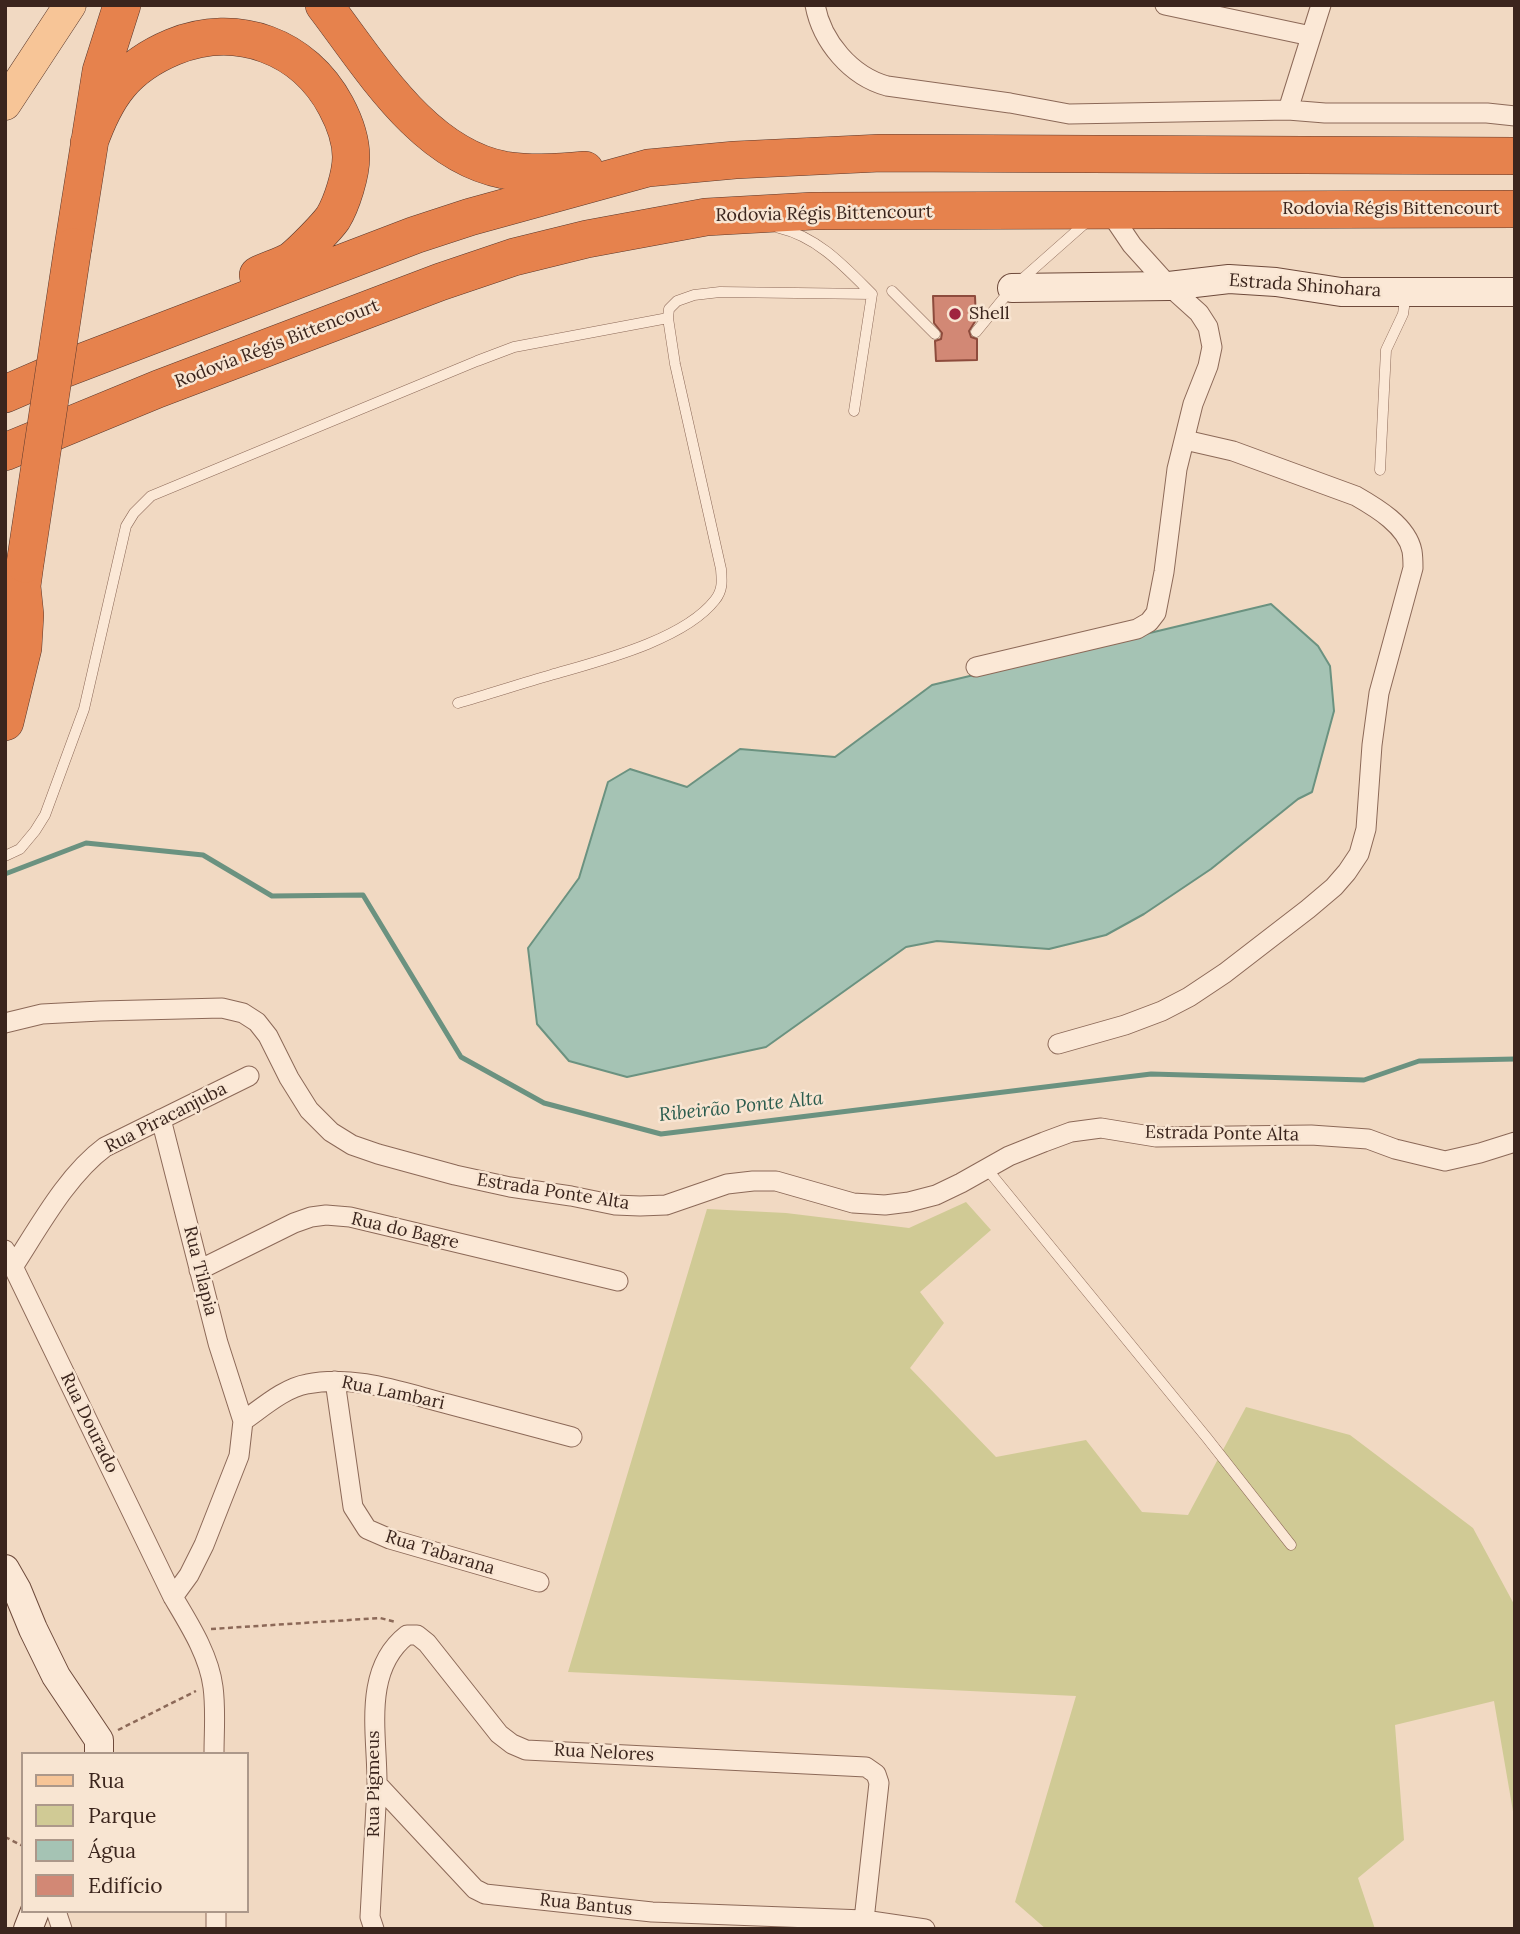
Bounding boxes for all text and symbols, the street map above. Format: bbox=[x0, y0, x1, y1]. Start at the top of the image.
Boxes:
street label: Rodovia Régis Bittencourt bbox=[1282, 198, 1500, 220]
street label: Rodovia Régis Bittencourt bbox=[715, 201, 933, 227]
street label: Estrada Shinohara bbox=[1228, 270, 1382, 302]
street label: Rodovia Régis Bittencourt bbox=[172, 295, 382, 393]
place label: Shell bbox=[969, 303, 1010, 325]
marker: Shell bbox=[947, 306, 963, 322]
street label: Rua Piracanjuba bbox=[101, 1078, 231, 1158]
water label: Ribeirão Ponte Alta bbox=[658, 1087, 824, 1127]
street label: Estrada Ponte Alta bbox=[1145, 1122, 1299, 1146]
street label: Estrada Ponte Alta bbox=[475, 1169, 631, 1215]
street label: Rua do Bagre bbox=[349, 1208, 461, 1254]
street label: Rua Tilapia bbox=[178, 1224, 222, 1318]
street label: Rua Dourado bbox=[55, 1369, 123, 1477]
street label: Rua Lambari bbox=[339, 1372, 447, 1414]
street label: Rua Tabarana bbox=[383, 1526, 497, 1580]
street label: Rua Pigmeus bbox=[363, 1731, 385, 1837]
street label: Rua Nelores bbox=[553, 1740, 655, 1766]
legend bbox=[21, 1752, 248, 1913]
text: Rua bbox=[88, 1767, 125, 1794]
text: Parque bbox=[88, 1802, 156, 1829]
text: Água bbox=[88, 1837, 136, 1864]
text: Edifício bbox=[88, 1872, 163, 1899]
street label: Rua Bantus bbox=[538, 1889, 634, 1921]

